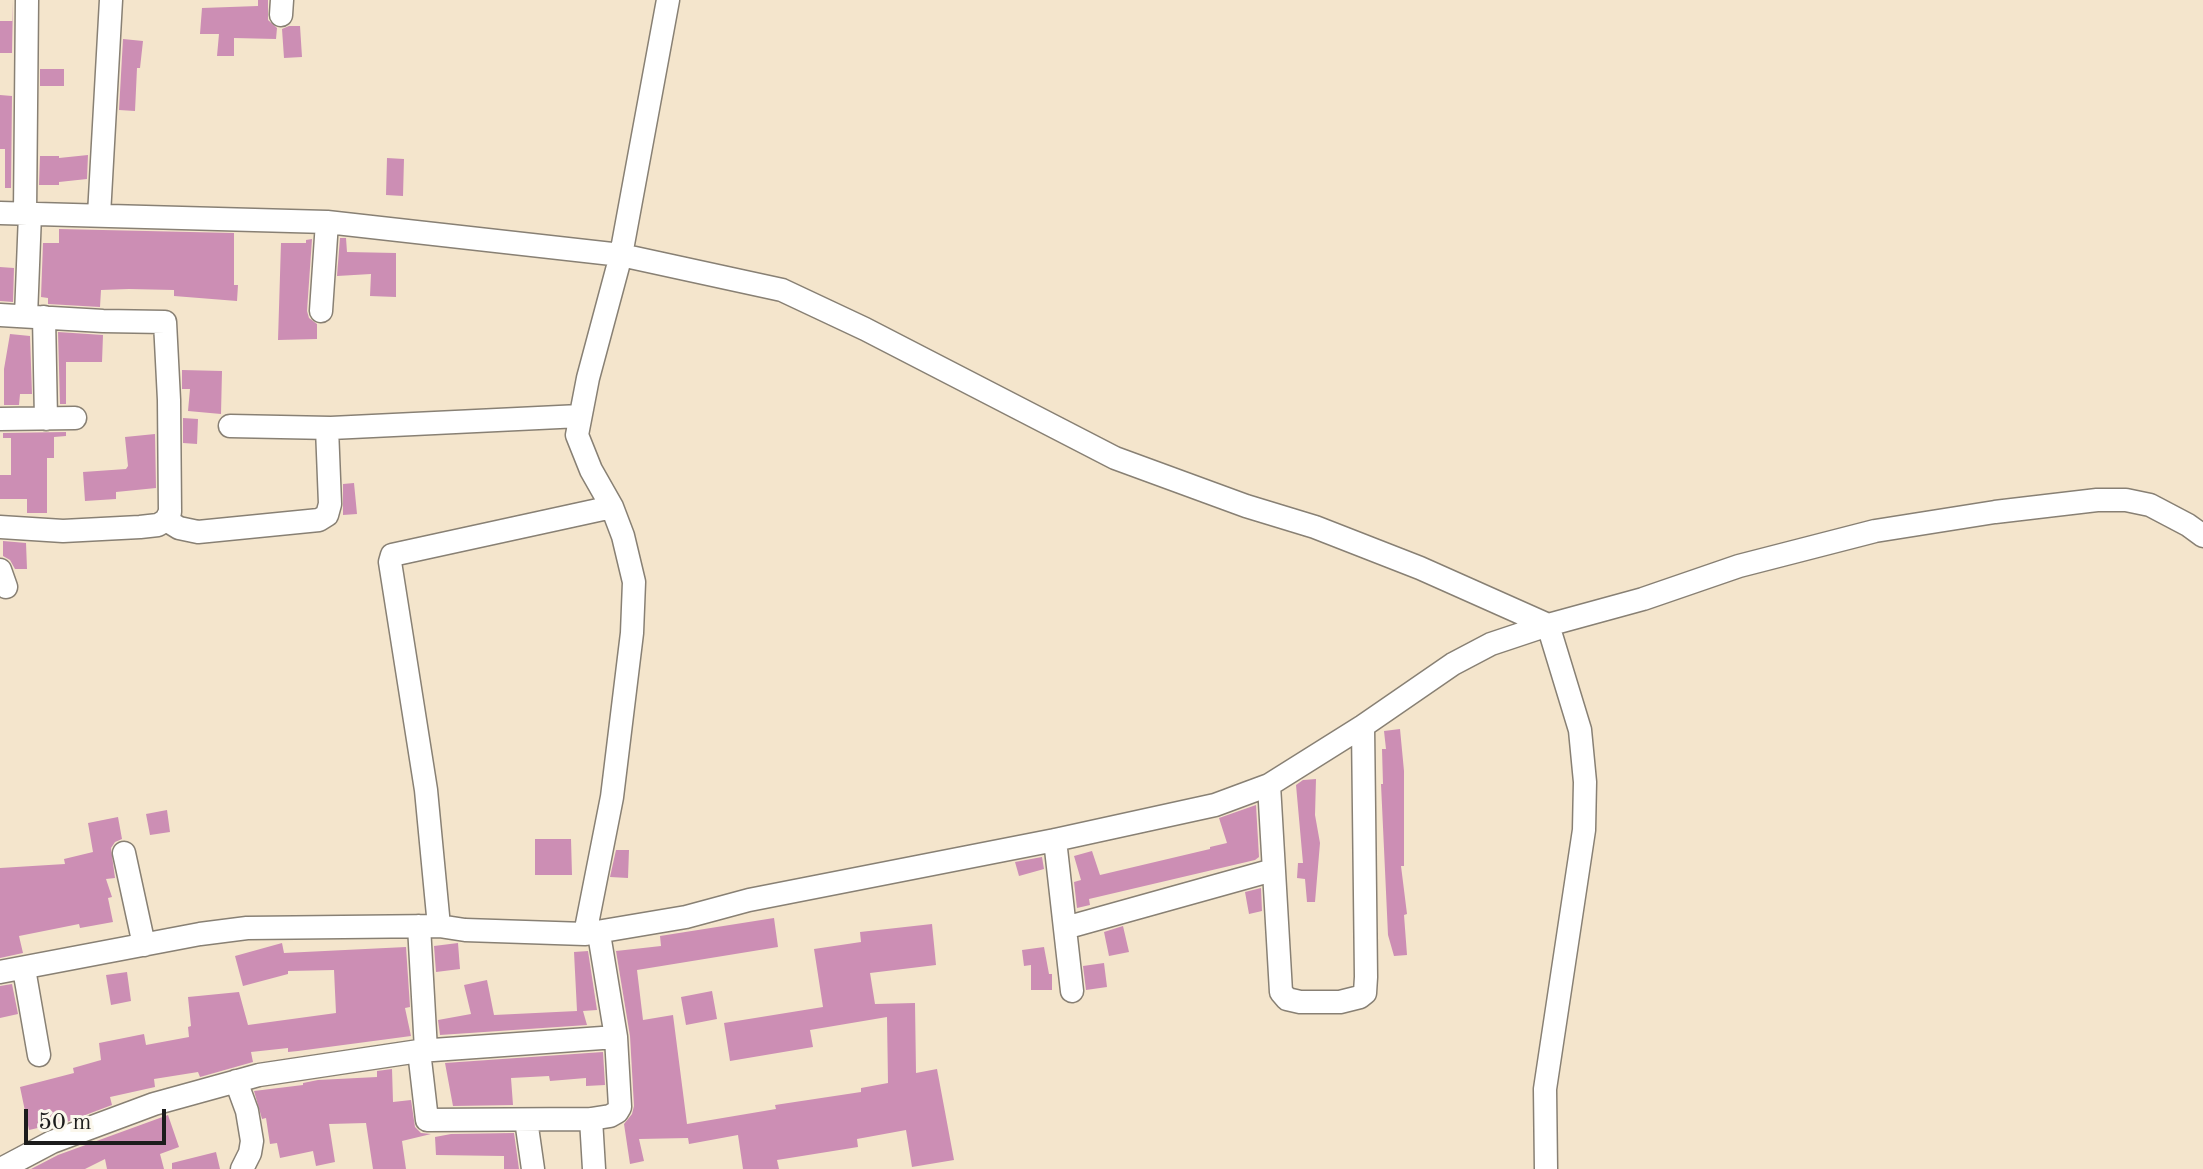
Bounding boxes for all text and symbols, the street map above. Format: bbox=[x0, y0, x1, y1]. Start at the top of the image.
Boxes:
scale bar bbox=[28, 1093, 170, 1143]
text: 50 m bbox=[38, 1111, 92, 1135]

